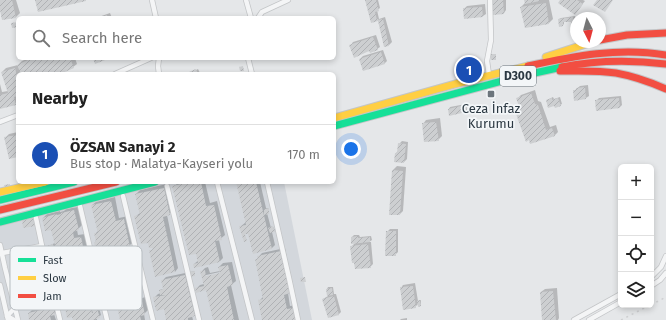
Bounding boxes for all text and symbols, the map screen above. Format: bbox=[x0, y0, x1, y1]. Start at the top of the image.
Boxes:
north arrow bbox=[570, 12, 606, 48]
search box bbox=[16, 16, 336, 60]
icon: search bbox=[30, 27, 52, 49]
text: Search here bbox=[62, 29, 142, 47]
pin: 1 bbox=[456, 55, 482, 85]
road number: D300 bbox=[500, 66, 536, 86]
text: Nearby bbox=[32, 88, 87, 109]
marker: Ceza İnfaz Kurumu bbox=[486, 89, 496, 99]
place label: Ceza İnfaz Kurumu bbox=[462, 101, 520, 131]
text: ÖZSAN Sanayi 2 bbox=[70, 138, 176, 156]
your location bbox=[341, 139, 361, 159]
text: 1 bbox=[42, 147, 48, 162]
text: 170 m bbox=[287, 147, 320, 162]
text: Bus stop · Malatya-Kayseri yolu bbox=[70, 156, 253, 171]
map controls bbox=[618, 164, 654, 308]
button: + bbox=[618, 164, 654, 200]
button: − bbox=[618, 200, 654, 236]
button: locate bbox=[618, 236, 654, 272]
legend bbox=[10, 246, 142, 310]
text: Fast bbox=[43, 254, 63, 267]
text: Slow bbox=[43, 272, 67, 285]
button: layers bbox=[618, 272, 654, 308]
text: Jam bbox=[43, 290, 62, 303]

